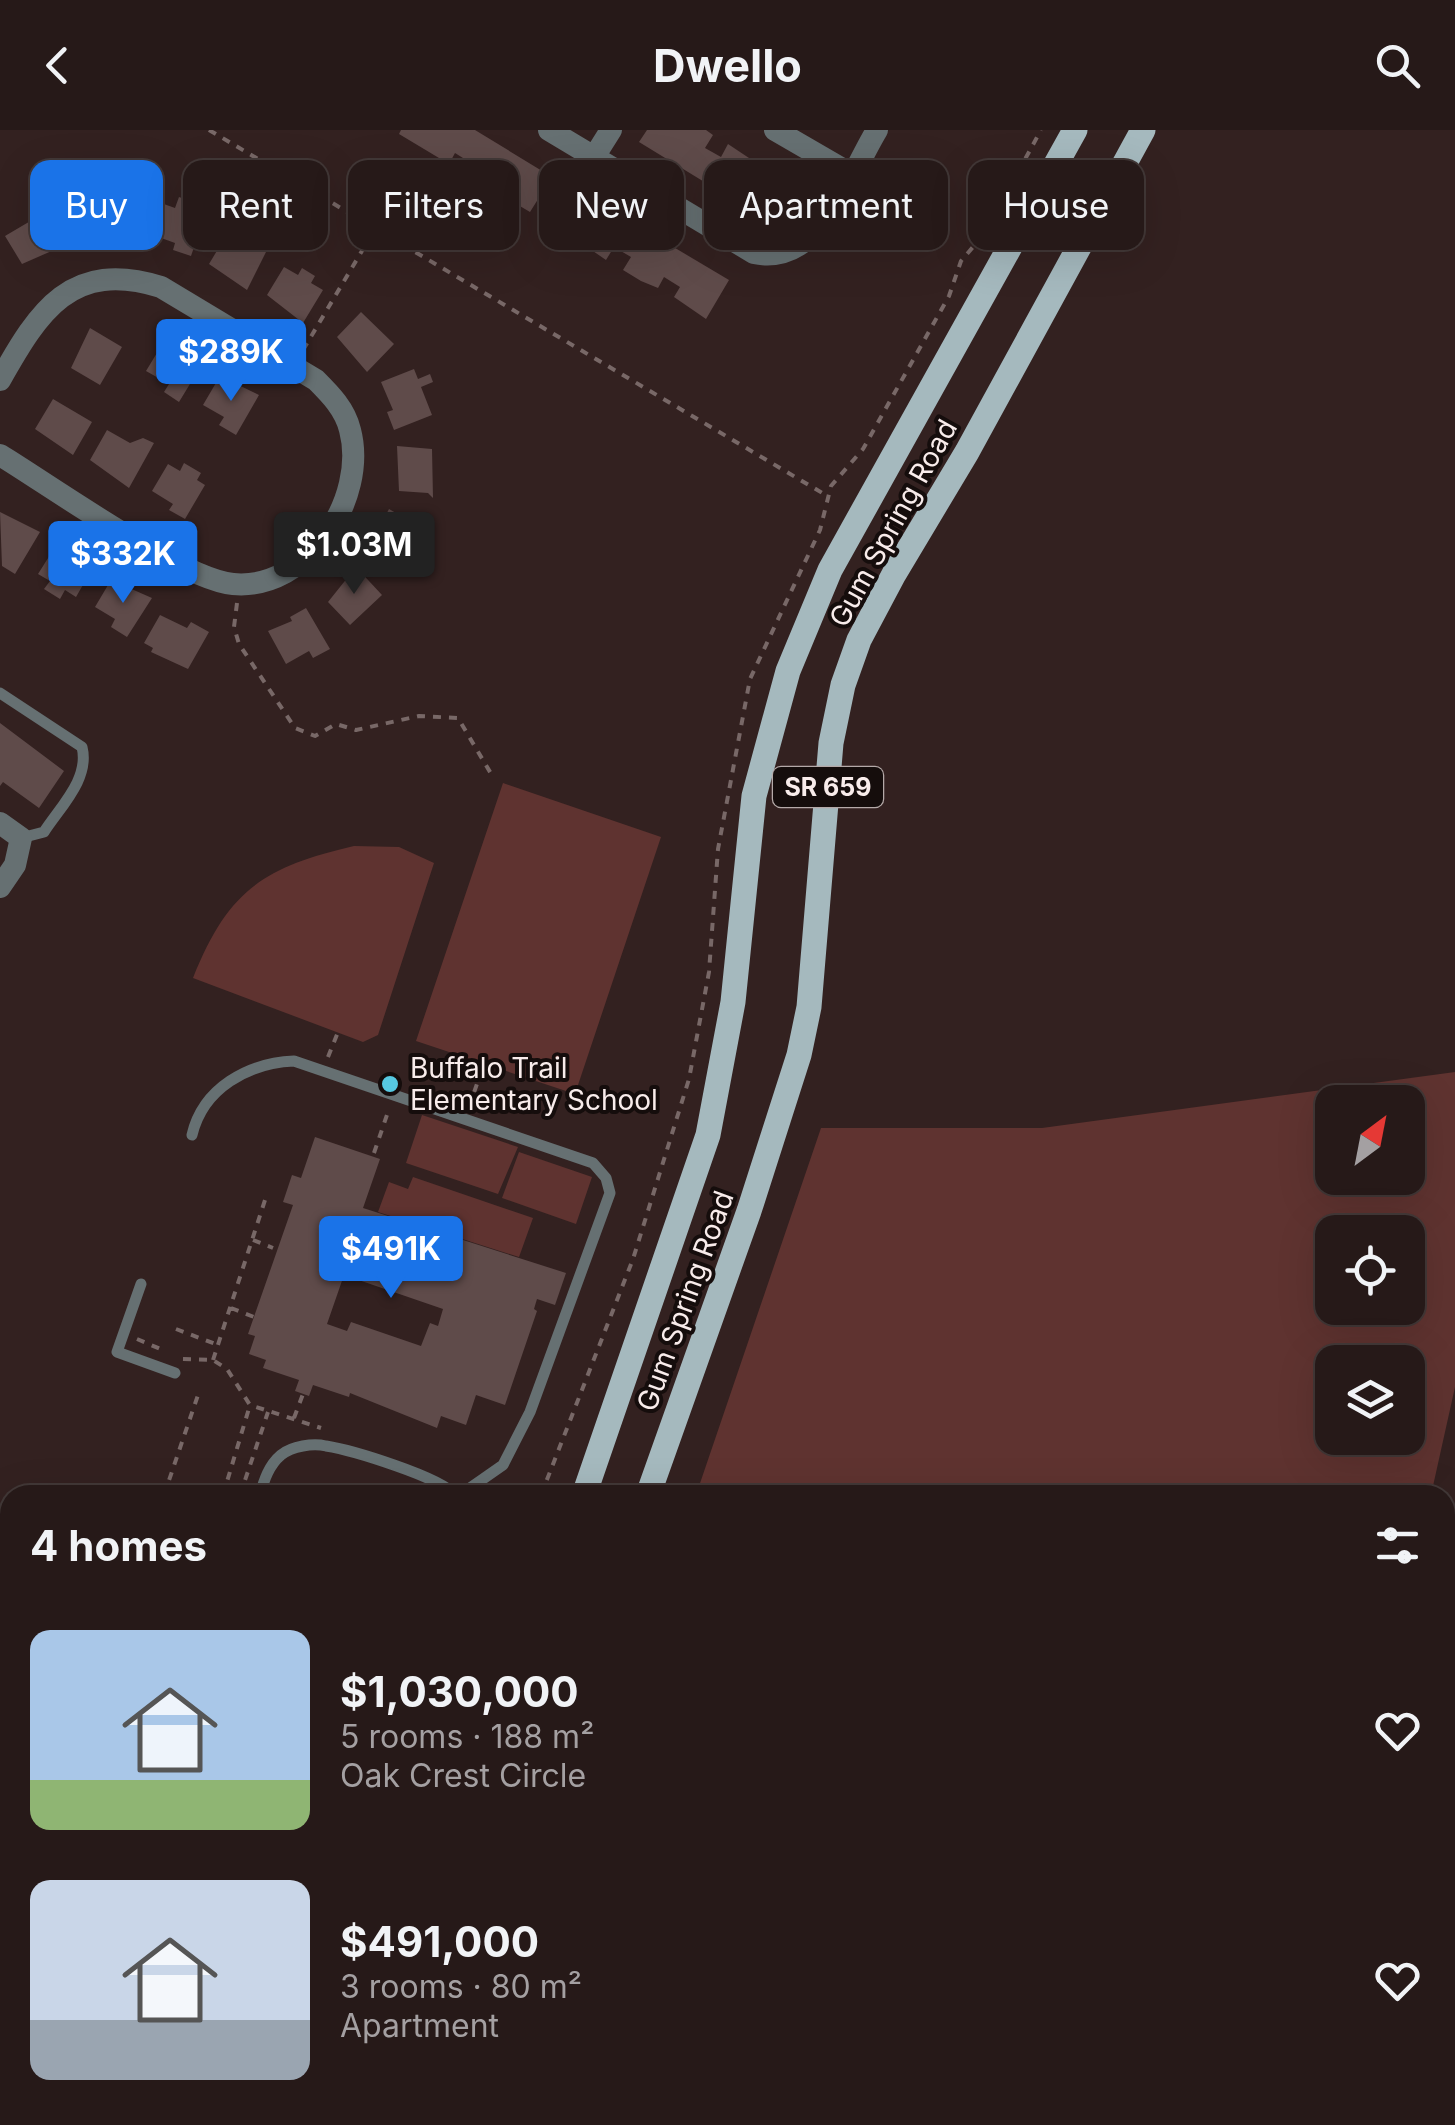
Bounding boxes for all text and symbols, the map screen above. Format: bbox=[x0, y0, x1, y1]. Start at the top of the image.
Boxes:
icon: back bbox=[30, 38, 85, 93]
text: Dwello bbox=[653, 38, 802, 93]
icon: search bbox=[1370, 38, 1425, 93]
chip: Buy bbox=[30, 160, 163, 250]
chip: Rent bbox=[183, 160, 328, 250]
chip: Filters bbox=[348, 160, 519, 250]
chip: New bbox=[539, 160, 684, 250]
chip: Apartment bbox=[704, 160, 948, 250]
chip: House bbox=[968, 160, 1144, 250]
pin: $289K bbox=[161, 319, 301, 404]
text: $289K bbox=[178, 332, 284, 371]
street label: Gum Spring Road bbox=[822, 413, 964, 633]
pin: $1.03M bbox=[273, 512, 435, 597]
pin: $332K bbox=[53, 521, 193, 606]
text: $1.03M bbox=[296, 525, 412, 564]
text: $332K bbox=[70, 534, 176, 573]
road number: SR 659 bbox=[773, 767, 883, 807]
place label: Buffalo Trail Elementary School bbox=[410, 1051, 658, 1117]
marker: Buffalo Trail Elementary School bbox=[379, 1073, 401, 1095]
north arrow bbox=[1315, 1085, 1425, 1195]
map controls bbox=[1315, 1085, 1425, 1455]
street label: Gum Spring Road bbox=[629, 1186, 741, 1416]
button: locate bbox=[1315, 1215, 1425, 1325]
pin: $491K bbox=[321, 1216, 461, 1301]
text: $491K bbox=[341, 1229, 441, 1268]
button: layers bbox=[1315, 1345, 1425, 1455]
icon: filters bbox=[1370, 1518, 1425, 1573]
text: 4 homes bbox=[30, 1520, 207, 1571]
text: $1,030,000 bbox=[340, 1666, 579, 1717]
icon: home bbox=[110, 1670, 230, 1790]
icon: heart bbox=[1370, 1703, 1425, 1758]
text: 5 rooms · 188 m² bbox=[340, 1717, 594, 1756]
text: Oak Crest Circle bbox=[340, 1756, 586, 1795]
text: $491,000 bbox=[340, 1916, 539, 1967]
icon: home bbox=[110, 1920, 230, 2040]
icon: heart bbox=[1370, 1953, 1425, 2008]
text: 3 rooms · 80 m² bbox=[340, 1967, 582, 2006]
text: Apartment bbox=[340, 2006, 499, 2045]

